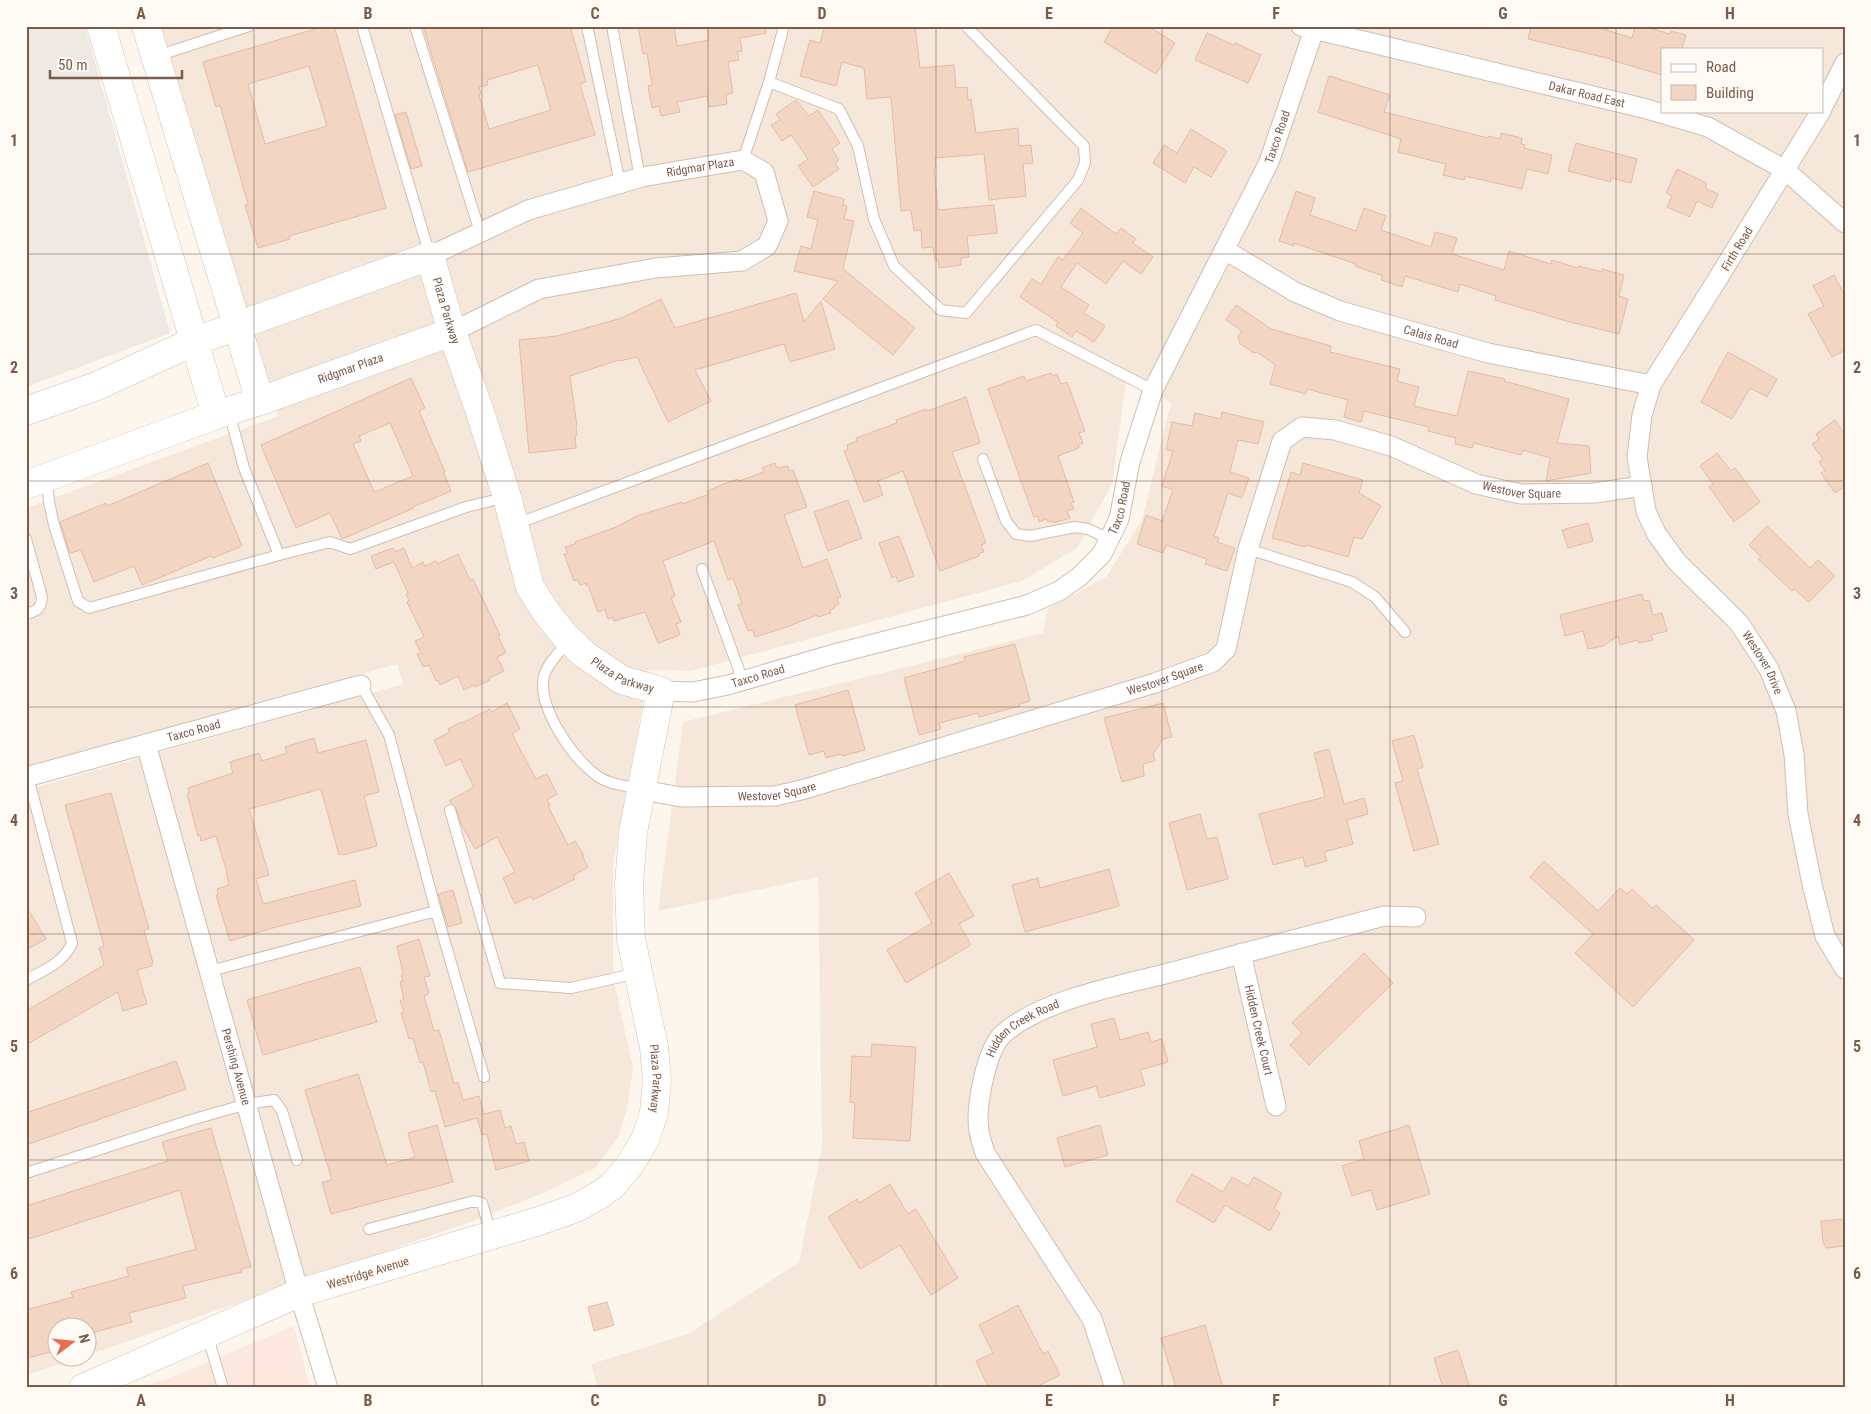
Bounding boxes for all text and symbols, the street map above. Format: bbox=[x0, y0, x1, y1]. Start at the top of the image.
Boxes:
text: A bbox=[136, 4, 146, 23]
text: B bbox=[364, 4, 373, 23]
text: C bbox=[590, 4, 600, 23]
text: D bbox=[817, 4, 827, 23]
text: E bbox=[1045, 4, 1053, 23]
text: F bbox=[1272, 4, 1280, 23]
text: G bbox=[1498, 4, 1508, 23]
text: H bbox=[1725, 4, 1735, 23]
scale bar bbox=[50, 48, 182, 80]
legend bbox=[1661, 48, 1824, 112]
text: 50 m bbox=[58, 56, 88, 74]
text: Road bbox=[1706, 58, 1736, 76]
street label: Dakar Road East bbox=[1547, 79, 1627, 111]
text: Building bbox=[1706, 84, 1754, 102]
street label: Taxco Road bbox=[1262, 109, 1293, 165]
text: 1 bbox=[10, 131, 18, 150]
text: 1 bbox=[1853, 131, 1861, 150]
street label: Ridgmar Plaza bbox=[665, 155, 735, 180]
street label: Firth Road bbox=[1718, 224, 1756, 273]
street label: Plaza Parkway bbox=[430, 276, 463, 346]
street label: Calais Road bbox=[1402, 322, 1460, 351]
street label: Ridgmar Plaza bbox=[316, 350, 385, 387]
text: 2 bbox=[10, 358, 18, 377]
text: 2 bbox=[1853, 358, 1861, 377]
street label: Westover Square bbox=[1481, 479, 1561, 501]
street label: Taxco Road bbox=[1105, 480, 1133, 537]
text: 3 bbox=[10, 584, 18, 603]
text: 3 bbox=[1853, 584, 1861, 603]
street label: Westover Drive bbox=[1739, 628, 1786, 697]
street label: Plaza Parkway bbox=[588, 654, 656, 696]
street label: Westover Square bbox=[1125, 659, 1205, 698]
street label: Taxco Road bbox=[730, 662, 786, 691]
street label: Taxco Road bbox=[165, 717, 222, 745]
street label: Westover Square bbox=[738, 779, 818, 803]
text: 4 bbox=[10, 811, 18, 830]
text: 4 bbox=[1853, 811, 1861, 830]
street label: Hidden Creek Court bbox=[1242, 983, 1276, 1077]
street label: Hidden Creek Road bbox=[983, 997, 1061, 1059]
street label: Pershing Avenue bbox=[219, 1027, 253, 1107]
text: 5 bbox=[10, 1037, 18, 1056]
text: 5 bbox=[1853, 1037, 1861, 1056]
street label: Plaza Parkway bbox=[647, 1044, 664, 1113]
street label: Westridge Avenue bbox=[325, 1254, 411, 1292]
text: 6 bbox=[10, 1264, 18, 1283]
text: 6 bbox=[1853, 1264, 1861, 1283]
north arrow bbox=[48, 1316, 98, 1366]
text: N bbox=[76, 1332, 93, 1345]
text: A bbox=[136, 1391, 146, 1410]
text: B bbox=[364, 1391, 373, 1410]
text: C bbox=[590, 1391, 600, 1410]
text: D bbox=[817, 1391, 827, 1410]
text: E bbox=[1045, 1391, 1053, 1410]
text: F bbox=[1272, 1391, 1280, 1410]
text: G bbox=[1498, 1391, 1508, 1410]
text: H bbox=[1725, 1391, 1735, 1410]

